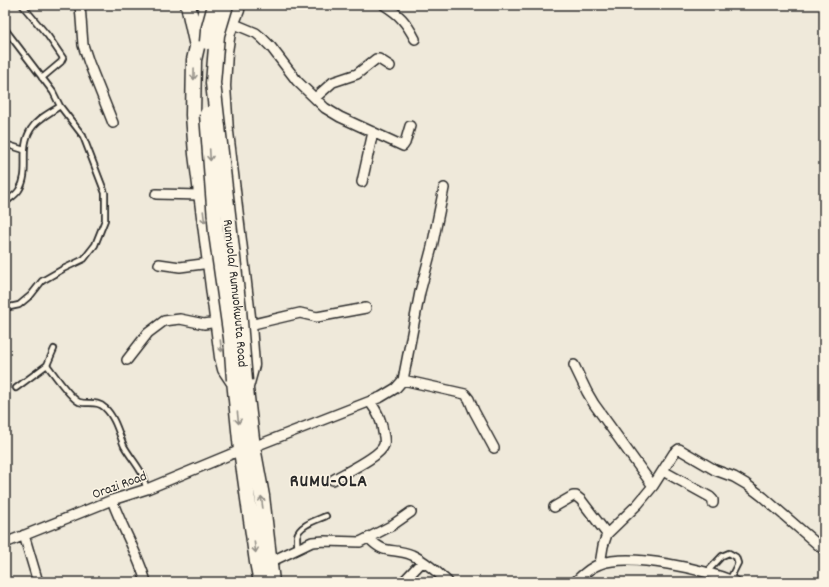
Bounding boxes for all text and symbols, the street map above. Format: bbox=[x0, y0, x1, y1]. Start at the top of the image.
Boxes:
one-way arrow bbox=[190, 67, 197, 80]
one-way arrow bbox=[206, 148, 213, 161]
one-way arrow bbox=[200, 210, 208, 223]
street label: Rumuola/ Rumuokwuta Road bbox=[217, 218, 252, 368]
one-way arrow bbox=[217, 339, 225, 352]
one-way arrow bbox=[234, 411, 242, 424]
street label: Orazi Road bbox=[89, 467, 150, 505]
district label: RUMU-OLA bbox=[290, 470, 368, 495]
one-way arrow bbox=[258, 496, 266, 509]
one-way arrow bbox=[251, 540, 259, 553]

